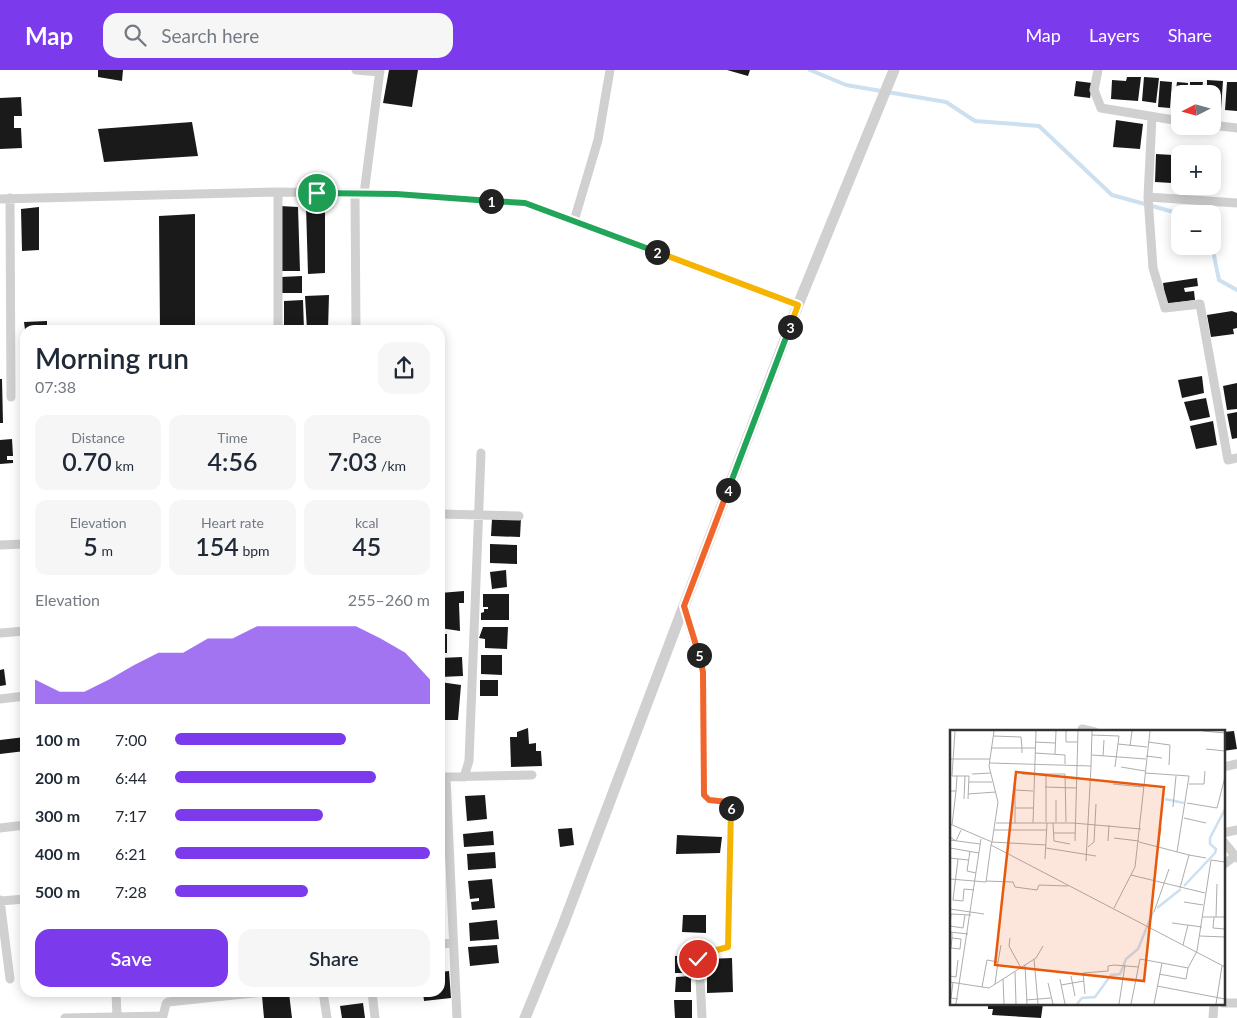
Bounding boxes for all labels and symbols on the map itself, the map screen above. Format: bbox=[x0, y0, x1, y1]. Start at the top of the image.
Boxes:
north arrow bbox=[1171, 85, 1221, 135]
pin bbox=[296, 172, 338, 214]
pin: 1 bbox=[478, 188, 504, 214]
pin: 2 bbox=[644, 240, 670, 264]
pin: 3 bbox=[778, 314, 802, 340]
pin: 4 bbox=[716, 478, 740, 502]
pin: 5 bbox=[686, 642, 712, 668]
inset map bbox=[950, 730, 1224, 1006]
pin: 6 bbox=[718, 796, 744, 820]
pin bbox=[677, 938, 719, 980]

